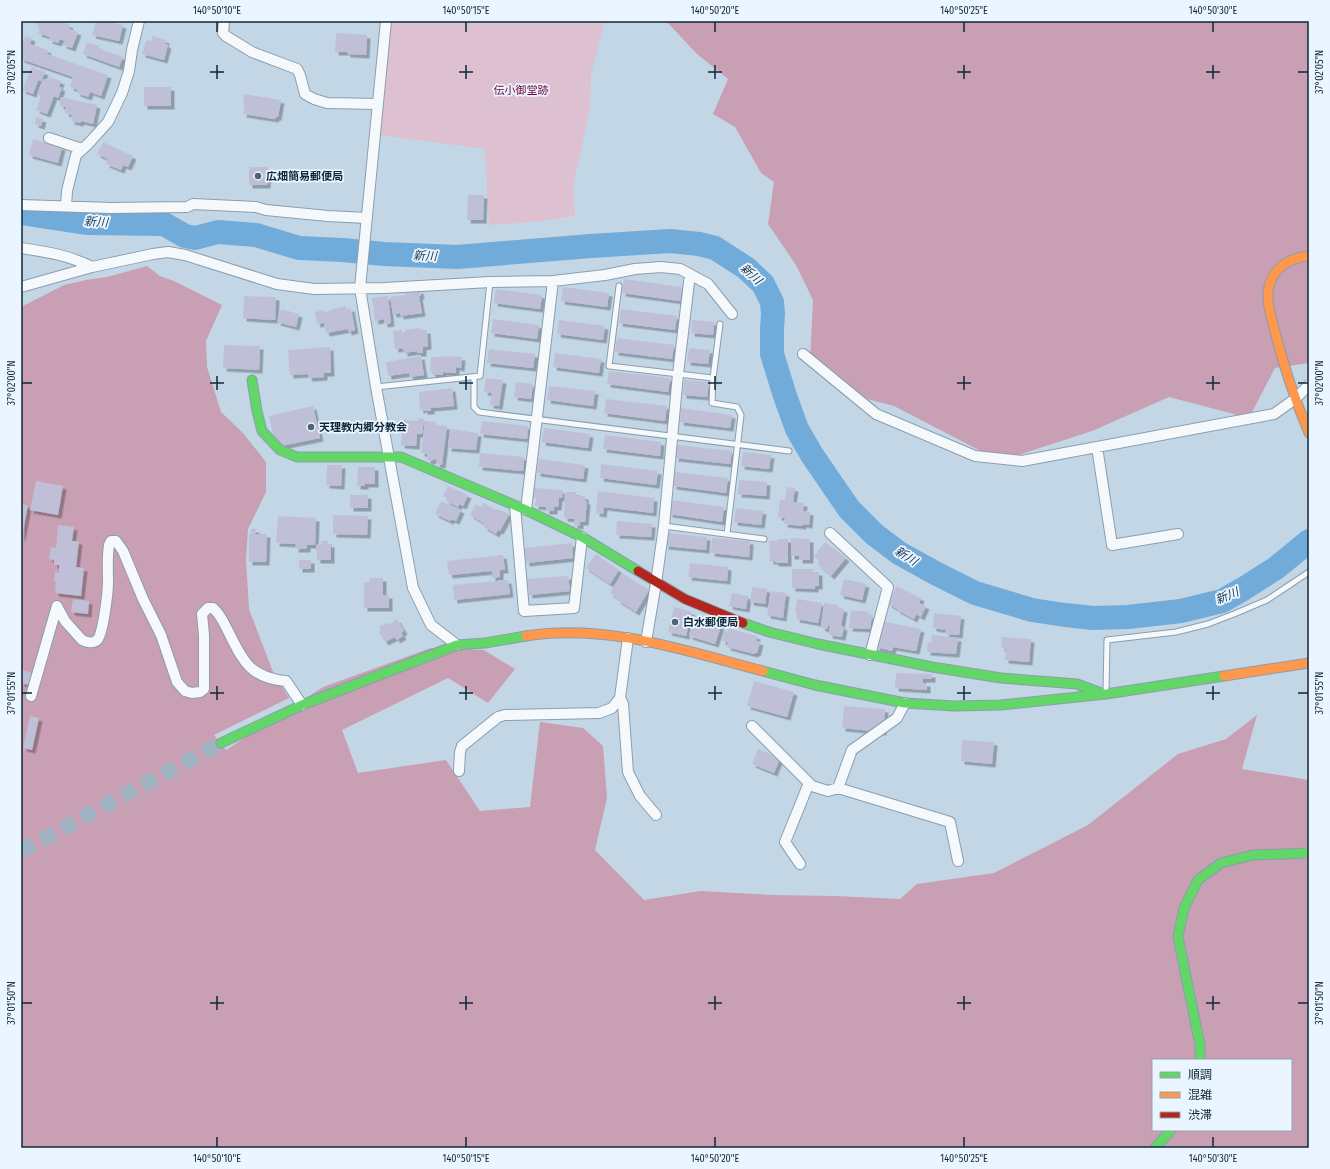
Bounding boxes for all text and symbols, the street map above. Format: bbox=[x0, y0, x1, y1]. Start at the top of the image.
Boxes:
text: 140°50'10"E bbox=[193, 5, 241, 17]
text: 140°50'15"E bbox=[442, 5, 490, 17]
text: 140°50'20"E bbox=[691, 5, 739, 17]
text: 140°50'25"E bbox=[940, 5, 988, 17]
text: 140°50'30"E bbox=[1189, 5, 1238, 17]
text: 37°02'05"N bbox=[6, 50, 18, 94]
text: 37°02'05"N bbox=[1314, 50, 1326, 94]
park label: 伝小御堂跡 bbox=[494, 84, 549, 97]
place label: 広畑簡易郵便局 bbox=[266, 170, 343, 183]
marker: 広畑簡易郵便局 bbox=[253, 171, 263, 181]
water label: 新川 bbox=[84, 214, 110, 230]
water label: 新川 bbox=[413, 249, 439, 263]
water label: 新川 bbox=[737, 261, 766, 289]
text: 37°02'00"N bbox=[6, 361, 18, 405]
text: 37°02'00"N bbox=[1314, 361, 1326, 405]
place label: 天理教内郷分教会 bbox=[319, 421, 407, 434]
marker: 天理教内郷分教会 bbox=[306, 422, 316, 432]
water label: 新川 bbox=[892, 544, 922, 569]
water label: 新川 bbox=[1213, 584, 1243, 607]
place label: 白水郵便局 bbox=[683, 616, 738, 629]
marker: 白水郵便局 bbox=[670, 617, 680, 627]
text: 37°01'55"N bbox=[6, 672, 18, 714]
text: 37°01'55"N bbox=[1314, 672, 1326, 714]
text: 37°01'50"N bbox=[6, 981, 18, 1025]
text: 37°01'50"N bbox=[1314, 981, 1326, 1025]
legend bbox=[1152, 1059, 1292, 1131]
text: 順調 bbox=[1188, 1068, 1212, 1082]
text: 混雑 bbox=[1188, 1088, 1212, 1102]
text: 渋滞 bbox=[1188, 1108, 1212, 1122]
text: 140°50'10"E bbox=[193, 1153, 241, 1165]
text: 140°50'15"E bbox=[442, 1153, 490, 1165]
text: 140°50'20"E bbox=[691, 1153, 739, 1165]
text: 140°50'25"E bbox=[940, 1153, 988, 1165]
text: 140°50'30"E bbox=[1189, 1153, 1238, 1165]

